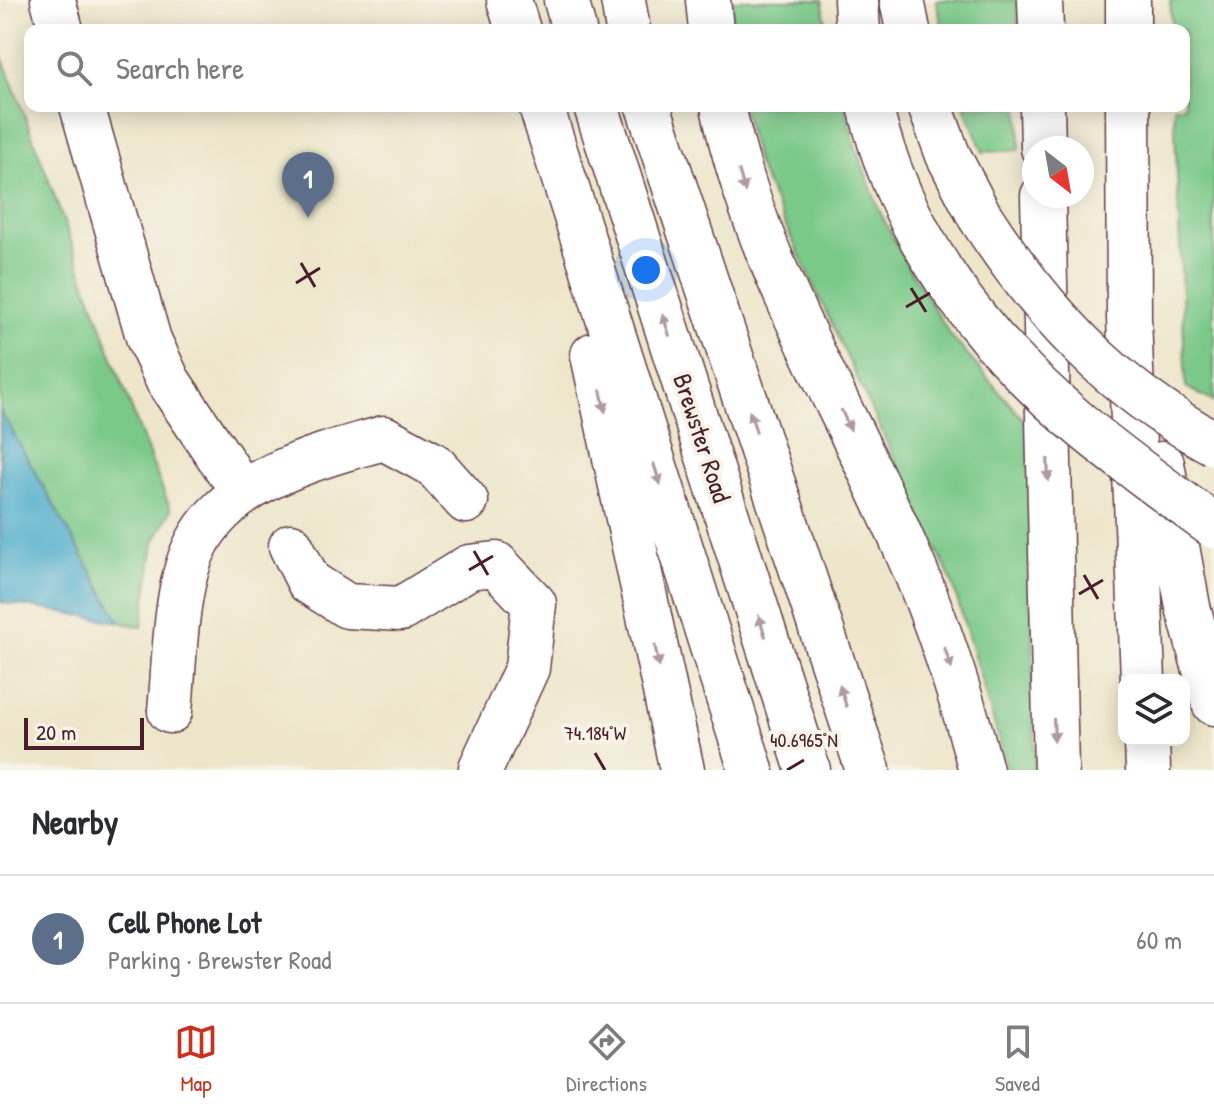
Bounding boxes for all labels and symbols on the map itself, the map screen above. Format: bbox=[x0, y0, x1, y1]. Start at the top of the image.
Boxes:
north arrow bbox=[1022, 136, 1094, 208]
pin: 1 bbox=[282, 152, 334, 218]
one-way arrow bbox=[736, 170, 749, 194]
your location bbox=[626, 250, 666, 290]
one-way arrow bbox=[659, 313, 671, 337]
street label: Brewster Road bbox=[665, 369, 740, 507]
one-way arrow bbox=[597, 389, 610, 414]
one-way arrow bbox=[839, 408, 853, 431]
one-way arrow bbox=[746, 410, 758, 434]
one-way arrow bbox=[1042, 458, 1054, 483]
one-way arrow bbox=[652, 462, 664, 486]
one-way arrow bbox=[755, 614, 768, 638]
one-way arrow bbox=[652, 643, 664, 668]
one-way arrow bbox=[942, 647, 954, 671]
one-way arrow bbox=[836, 684, 849, 708]
scale bar bbox=[24, 714, 144, 750]
one-way arrow bbox=[1048, 718, 1061, 743]
text: 74.184°W bbox=[564, 719, 627, 746]
text: 40.6965°N bbox=[770, 726, 838, 753]

